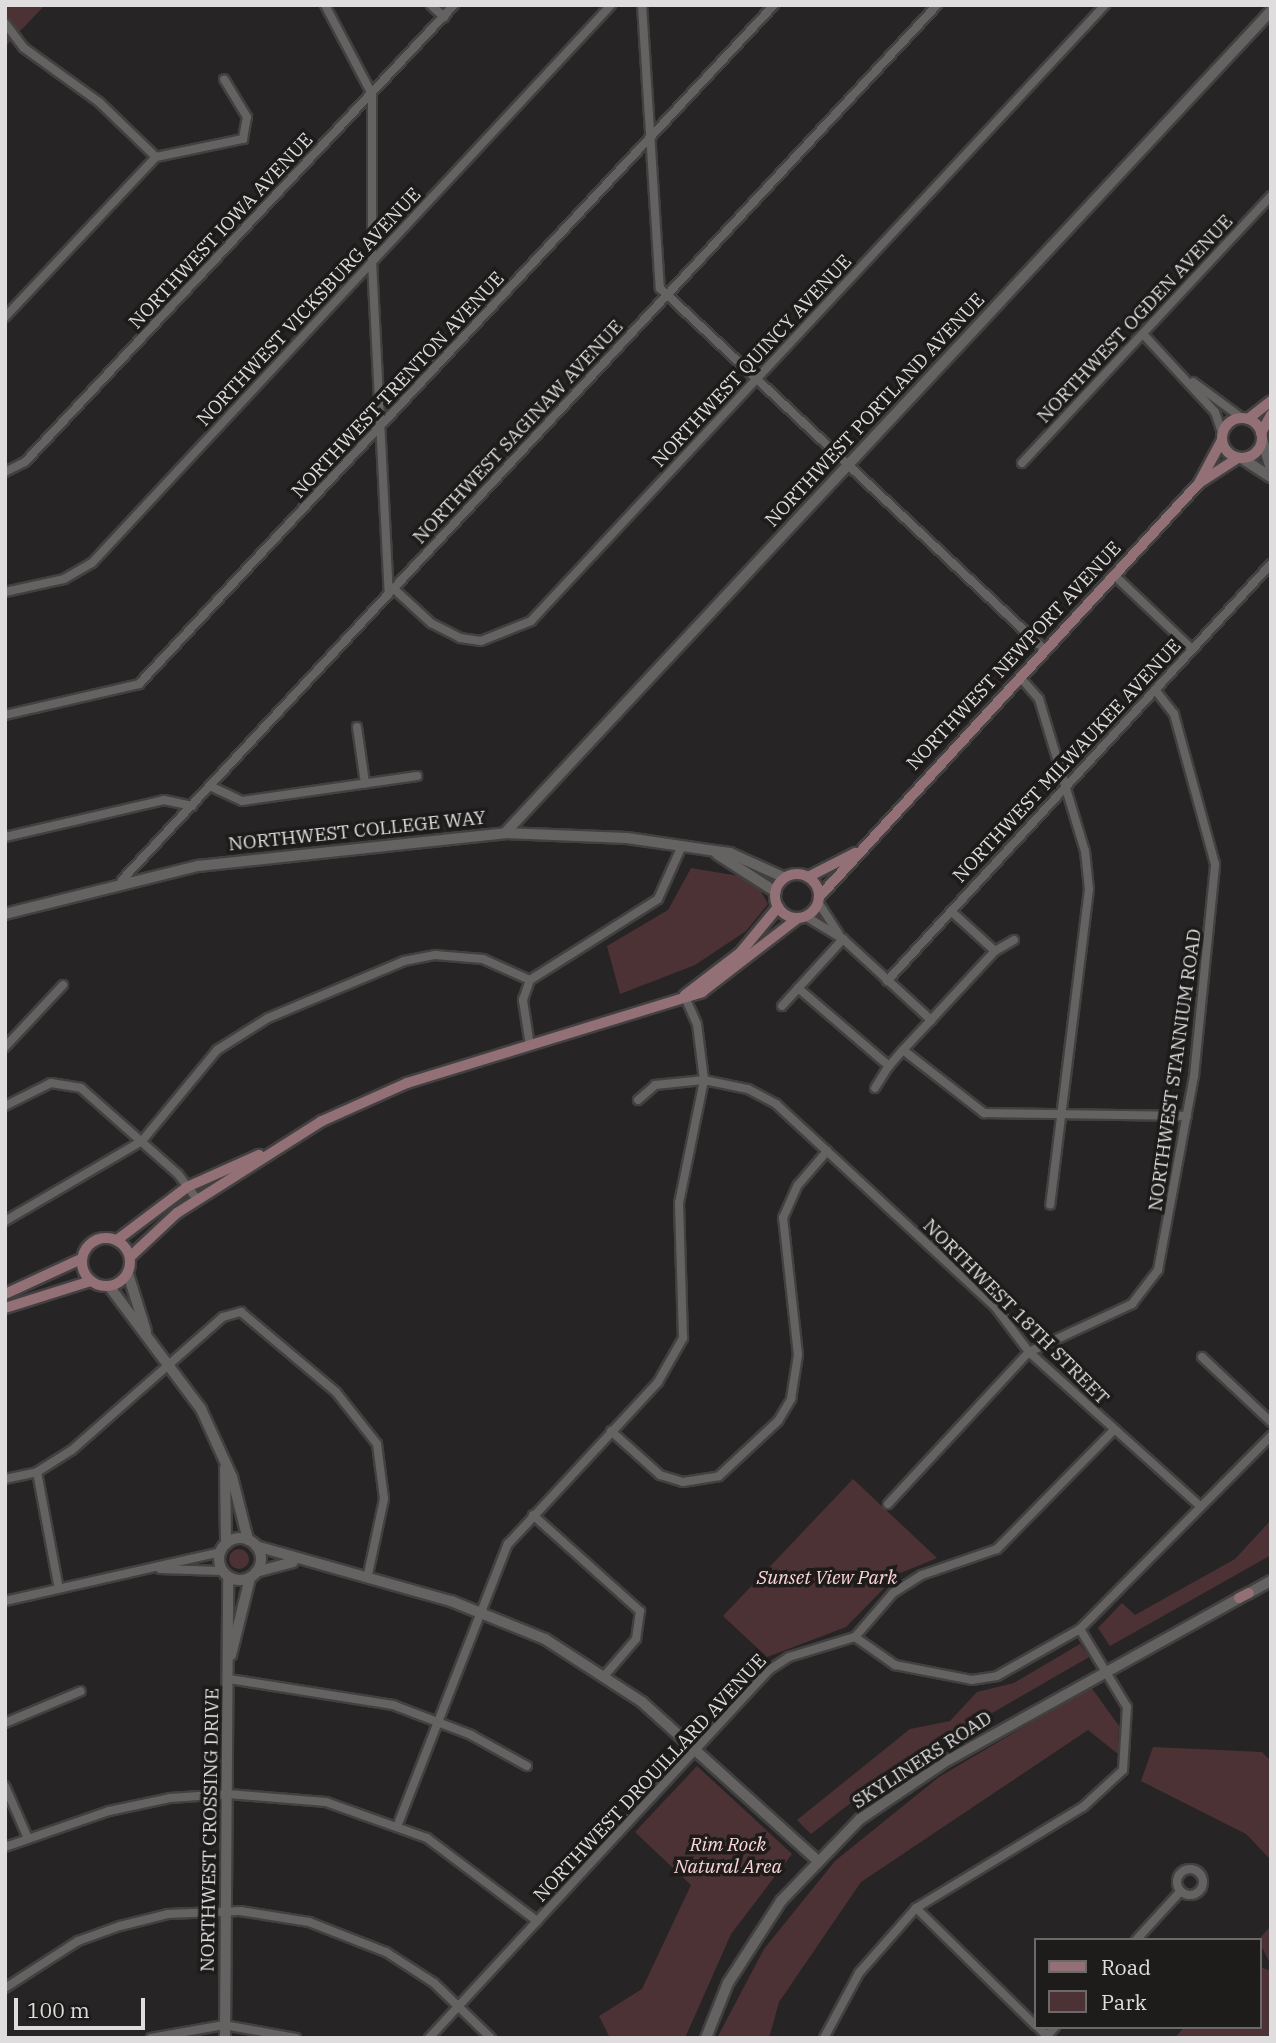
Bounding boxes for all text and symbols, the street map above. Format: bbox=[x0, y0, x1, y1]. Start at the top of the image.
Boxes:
street label: NORTHWEST IOWA AVENUE bbox=[124, 128, 318, 334]
street label: NORTHWEST VICKSBURG AVENUE bbox=[192, 183, 426, 431]
street label: NORTHWEST OGDEN AVENUE bbox=[1032, 210, 1238, 428]
street label: NORTHWEST QUINCY AVENUE bbox=[648, 250, 856, 472]
street label: NORTHWEST TRENTON AVENUE bbox=[287, 267, 509, 503]
street label: NORTHWEST PORTLAND AVENUE bbox=[760, 288, 990, 532]
street label: NORTHWEST SAGINAW AVENUE bbox=[408, 315, 628, 549]
street label: NORTHWEST NEWPORT AVENUE bbox=[902, 537, 1126, 775]
street label: NORTHWEST MILWAUKEE AVENUE bbox=[948, 635, 1186, 887]
street label: NORTHWEST COLLEGE WAY bbox=[227, 806, 487, 856]
street label: NORTHWEST STANNIUM ROAD bbox=[1144, 927, 1206, 1213]
street label: NORTHWEST 18TH STREET bbox=[918, 1214, 1114, 1410]
park label: Sunset View Park bbox=[757, 1567, 897, 1589]
street label: NORTHWEST DROUILLARD AVENUE bbox=[529, 1649, 771, 1907]
street label: NORTHWEST CROSSING DRIVE bbox=[196, 1688, 224, 1972]
street label: SKYLINERS ROAD bbox=[848, 1706, 996, 1814]
park label: Rim Rock Natural Area bbox=[674, 1834, 782, 1878]
legend bbox=[1034, 1938, 1262, 2029]
text: Road bbox=[1101, 1953, 1151, 1981]
scale bar bbox=[18, 1983, 149, 2027]
text: Park bbox=[1101, 1988, 1147, 2016]
text: 100 m bbox=[27, 1996, 90, 2024]

